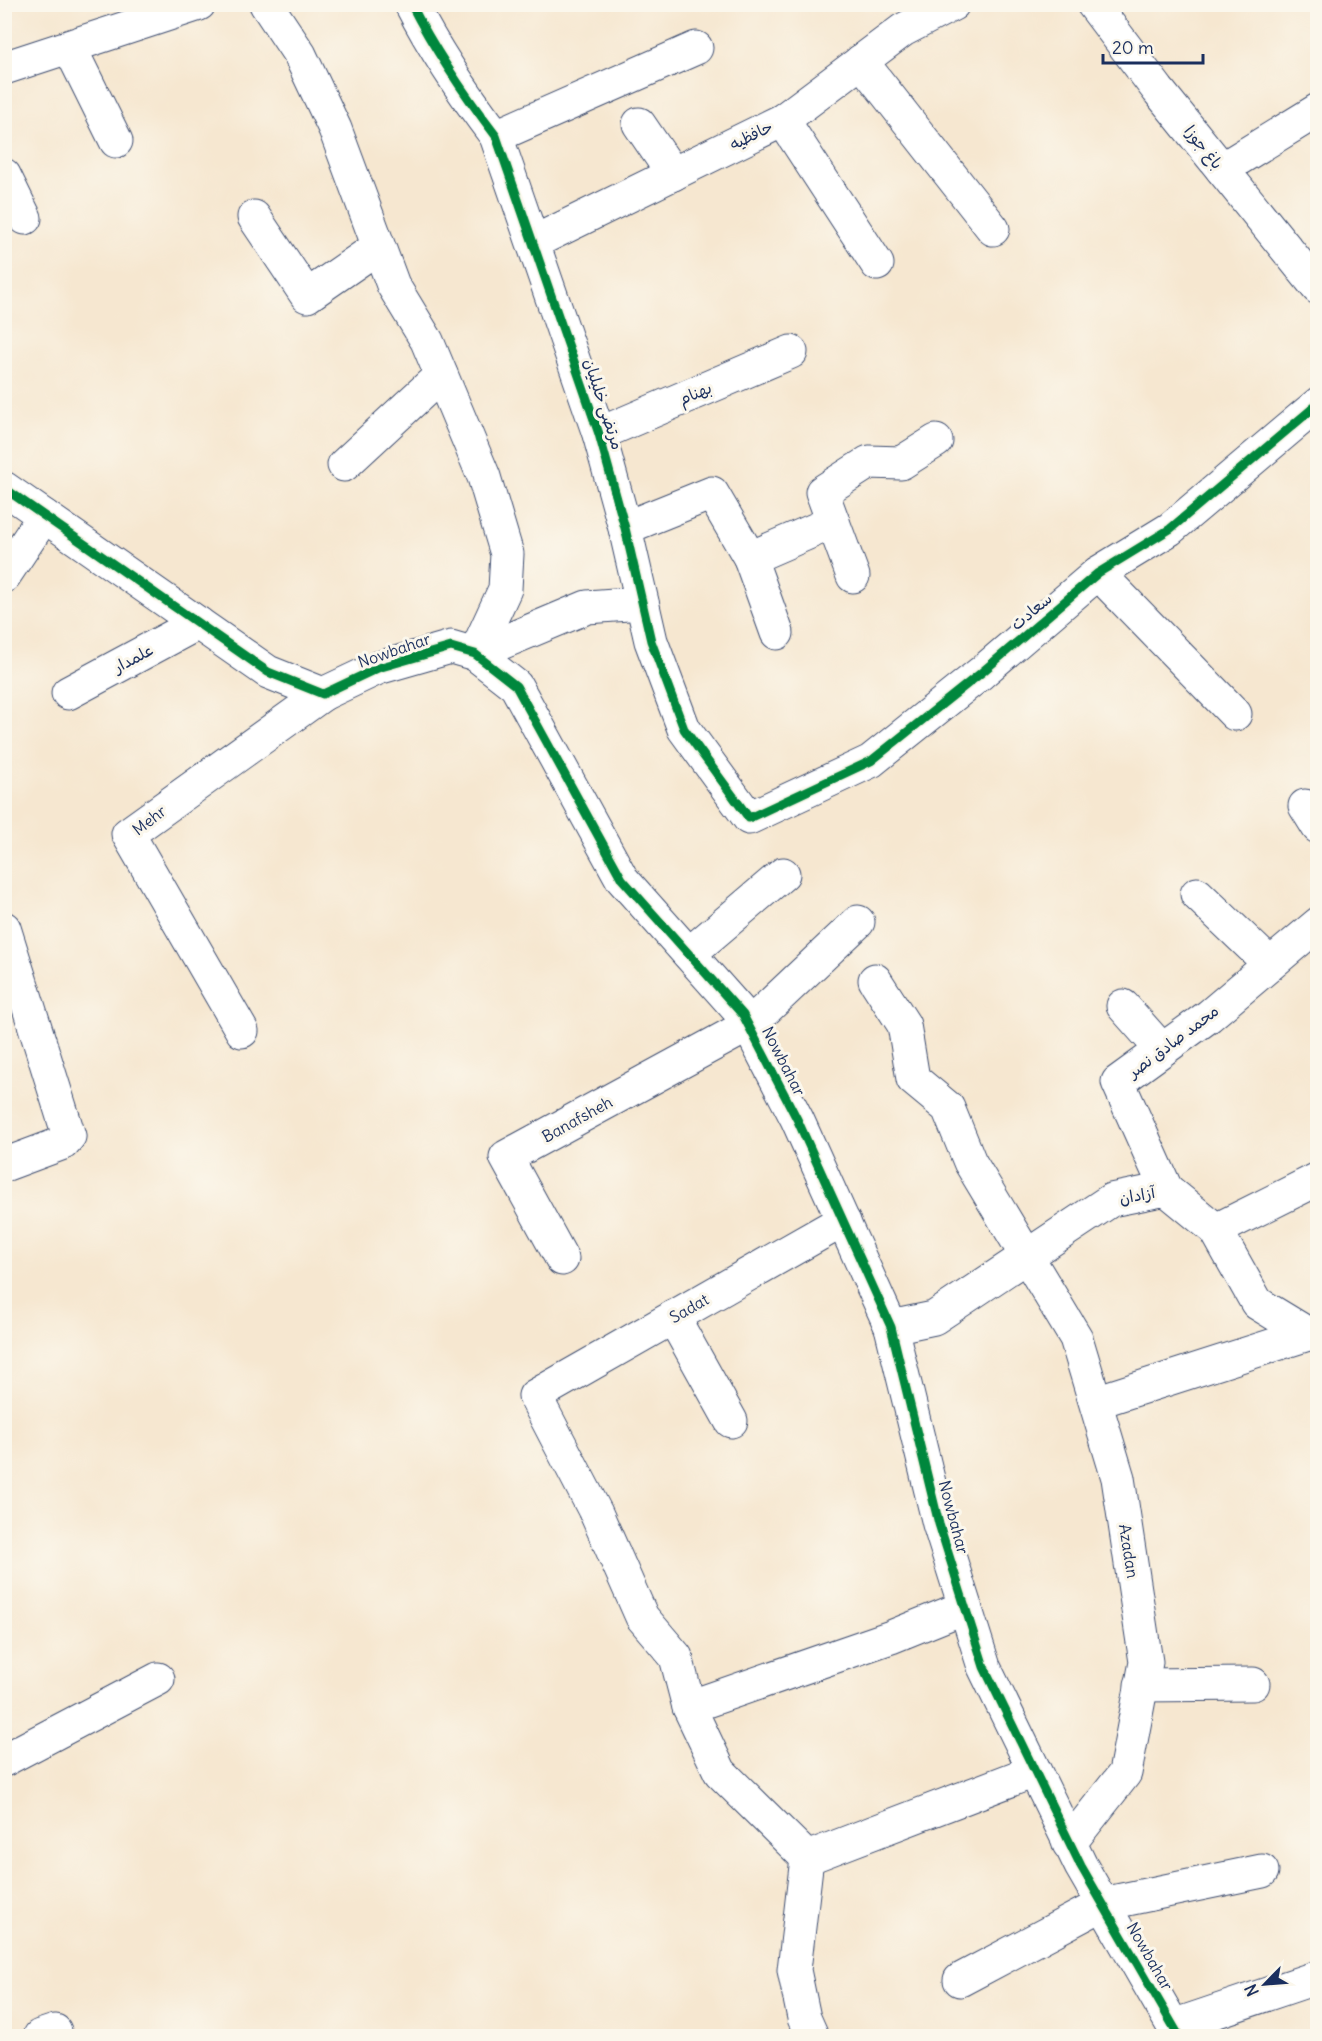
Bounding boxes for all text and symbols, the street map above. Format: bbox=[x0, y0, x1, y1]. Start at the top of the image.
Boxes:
scale bar bbox=[1103, 27, 1204, 65]
text: 20 m bbox=[1112, 36, 1154, 59]
street label: حافظیه bbox=[726, 116, 776, 154]
street label: باغ جوزا bbox=[1179, 121, 1228, 174]
street label: مرتضی خلیلیان bbox=[579, 356, 628, 452]
street label: بهنام bbox=[675, 377, 716, 412]
street label: سعادت bbox=[1006, 588, 1056, 634]
street label: Nowbahar bbox=[355, 628, 433, 672]
street label: علمدار bbox=[108, 639, 156, 678]
street label: Mehr bbox=[128, 800, 170, 839]
street label: محمد صادق نصر bbox=[1122, 1000, 1223, 1083]
street label: Nowbahar bbox=[758, 1023, 810, 1100]
street label: Banafsheh bbox=[538, 1091, 616, 1147]
street label: آزادان bbox=[1117, 1182, 1158, 1208]
street label: Sadat bbox=[666, 1289, 713, 1327]
street label: Nowbahar bbox=[935, 1478, 974, 1556]
street label: Azadan bbox=[1115, 1522, 1143, 1580]
street label: Nowbahar bbox=[1122, 1918, 1178, 1994]
north arrow bbox=[1235, 1954, 1295, 2014]
text: N bbox=[1240, 1981, 1263, 2000]

